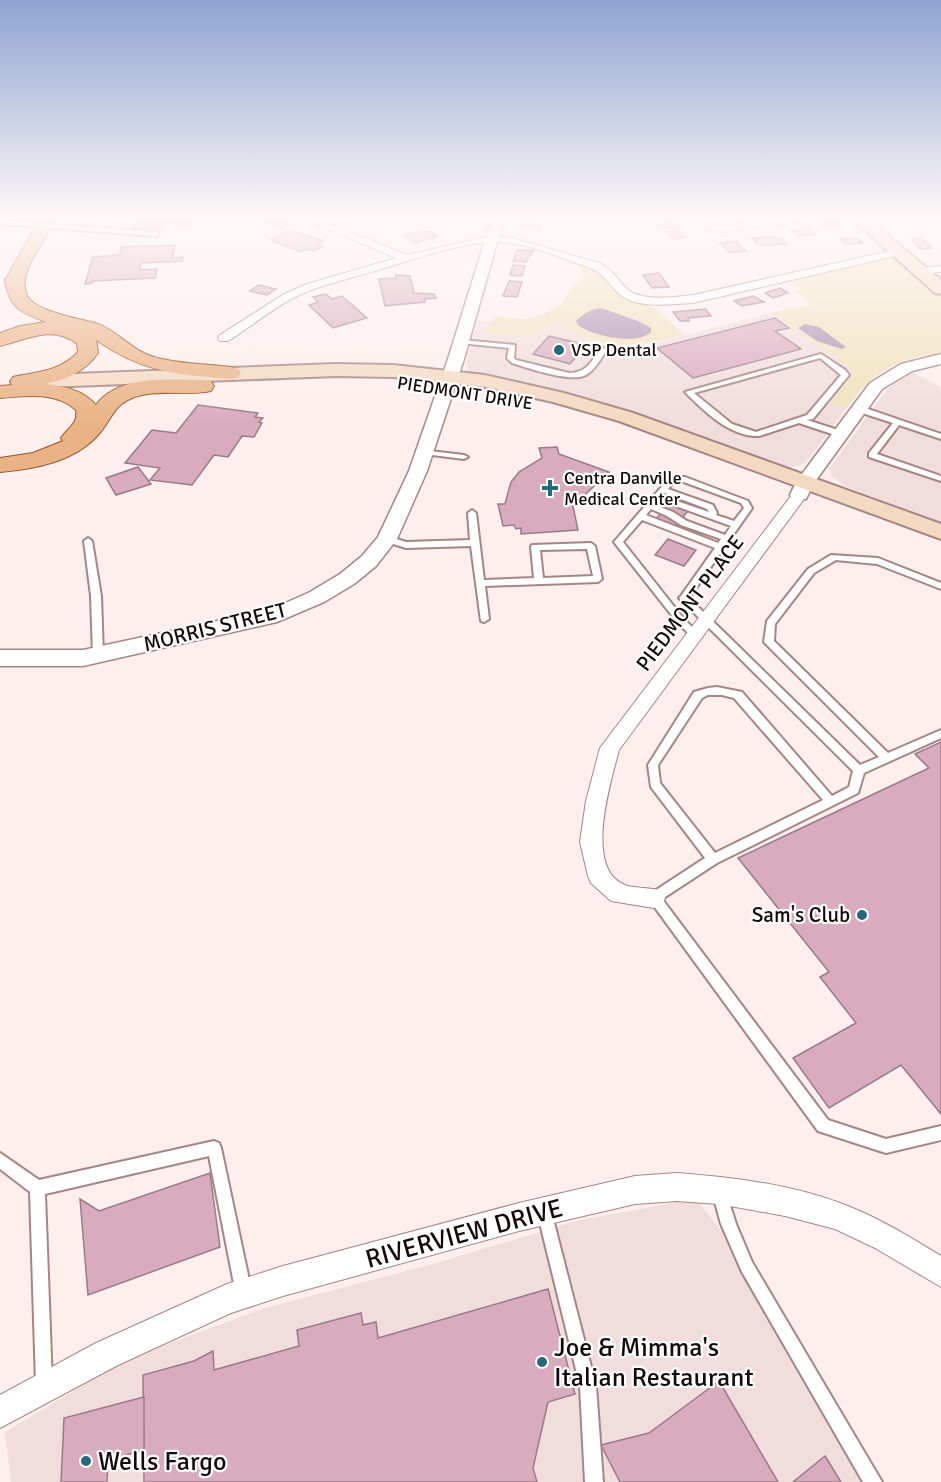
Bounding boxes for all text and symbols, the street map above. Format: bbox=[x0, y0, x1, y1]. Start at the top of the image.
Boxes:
place label: VSP Dental bbox=[571, 339, 657, 361]
marker: VSP Dental bbox=[552, 343, 566, 357]
street label: PIEDMONT DRIVE bbox=[396, 371, 534, 415]
place label: Centra Danville Medical Center bbox=[564, 467, 682, 510]
marker: Centra Danville Medical Center bbox=[541, 479, 559, 497]
street label: PIEDMONT PLACE bbox=[630, 530, 750, 676]
street label: MORRIS STREET bbox=[141, 596, 290, 657]
place label: Sam's Club bbox=[752, 902, 850, 928]
marker: Sam's Club bbox=[855, 908, 869, 922]
street label: RIVERVIEW DRIVE bbox=[362, 1192, 566, 1276]
place label: Joe & Mimma's Italian Restaurant bbox=[554, 1332, 754, 1394]
marker: Joe & Mimma's Italian Restaurant bbox=[535, 1355, 549, 1369]
place label: Wells Fargo bbox=[98, 1446, 227, 1478]
marker: Wells Fargo bbox=[79, 1454, 93, 1468]

